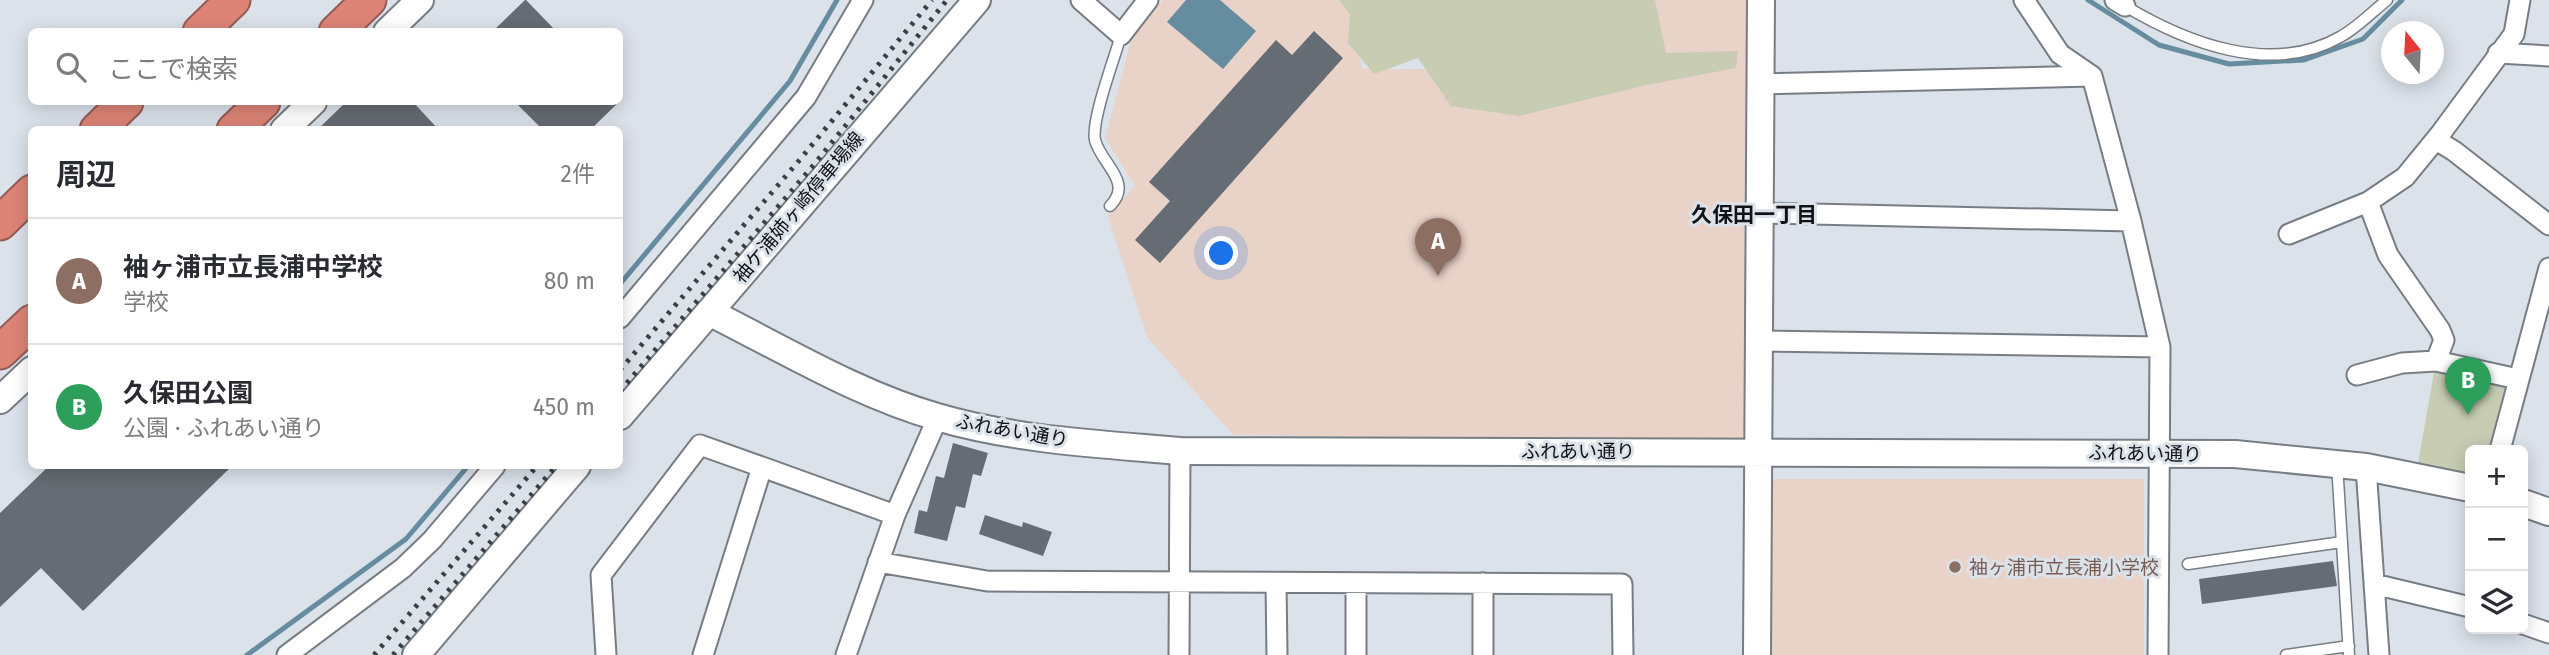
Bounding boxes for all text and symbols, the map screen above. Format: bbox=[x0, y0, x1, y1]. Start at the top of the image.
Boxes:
north arrow bbox=[2381, 21, 2444, 84]
search box bbox=[28, 28, 623, 105]
icon: search bbox=[52, 48, 90, 86]
text: ここで検索 bbox=[108, 54, 238, 85]
street label: 袖ケ浦姉ヶ崎停車場線 bbox=[729, 127, 868, 287]
text: 周辺 bbox=[56, 157, 116, 193]
text: 2件 bbox=[561, 160, 595, 188]
district label: 久保田一丁目 bbox=[1691, 202, 1817, 228]
pin: A bbox=[1415, 218, 1461, 276]
your location bbox=[1204, 236, 1238, 270]
text: 袖ヶ浦市立長浦中学校 bbox=[123, 252, 383, 283]
text: A bbox=[72, 267, 86, 295]
text: 80 m bbox=[544, 267, 595, 295]
text: 学校 bbox=[123, 288, 169, 316]
pin: B bbox=[2445, 357, 2491, 415]
text: 久保田公園 bbox=[123, 378, 253, 409]
text: B bbox=[72, 393, 86, 421]
text: 450 m bbox=[533, 393, 595, 421]
street label: ふれあい通り bbox=[954, 409, 1070, 452]
text: 公園 · ふれあい通り bbox=[123, 414, 325, 442]
street label: ふれあい通り bbox=[1521, 440, 1635, 463]
street label: ふれあい通り bbox=[2088, 441, 2202, 466]
map controls bbox=[2465, 445, 2528, 634]
button: + bbox=[2465, 445, 2528, 508]
button: − bbox=[2465, 508, 2528, 571]
place label: 袖ヶ浦市立長浦小学校 bbox=[1969, 556, 2159, 579]
marker: 袖ヶ浦市立長浦小学校 bbox=[1947, 559, 1963, 575]
button: layers bbox=[2465, 571, 2528, 634]

